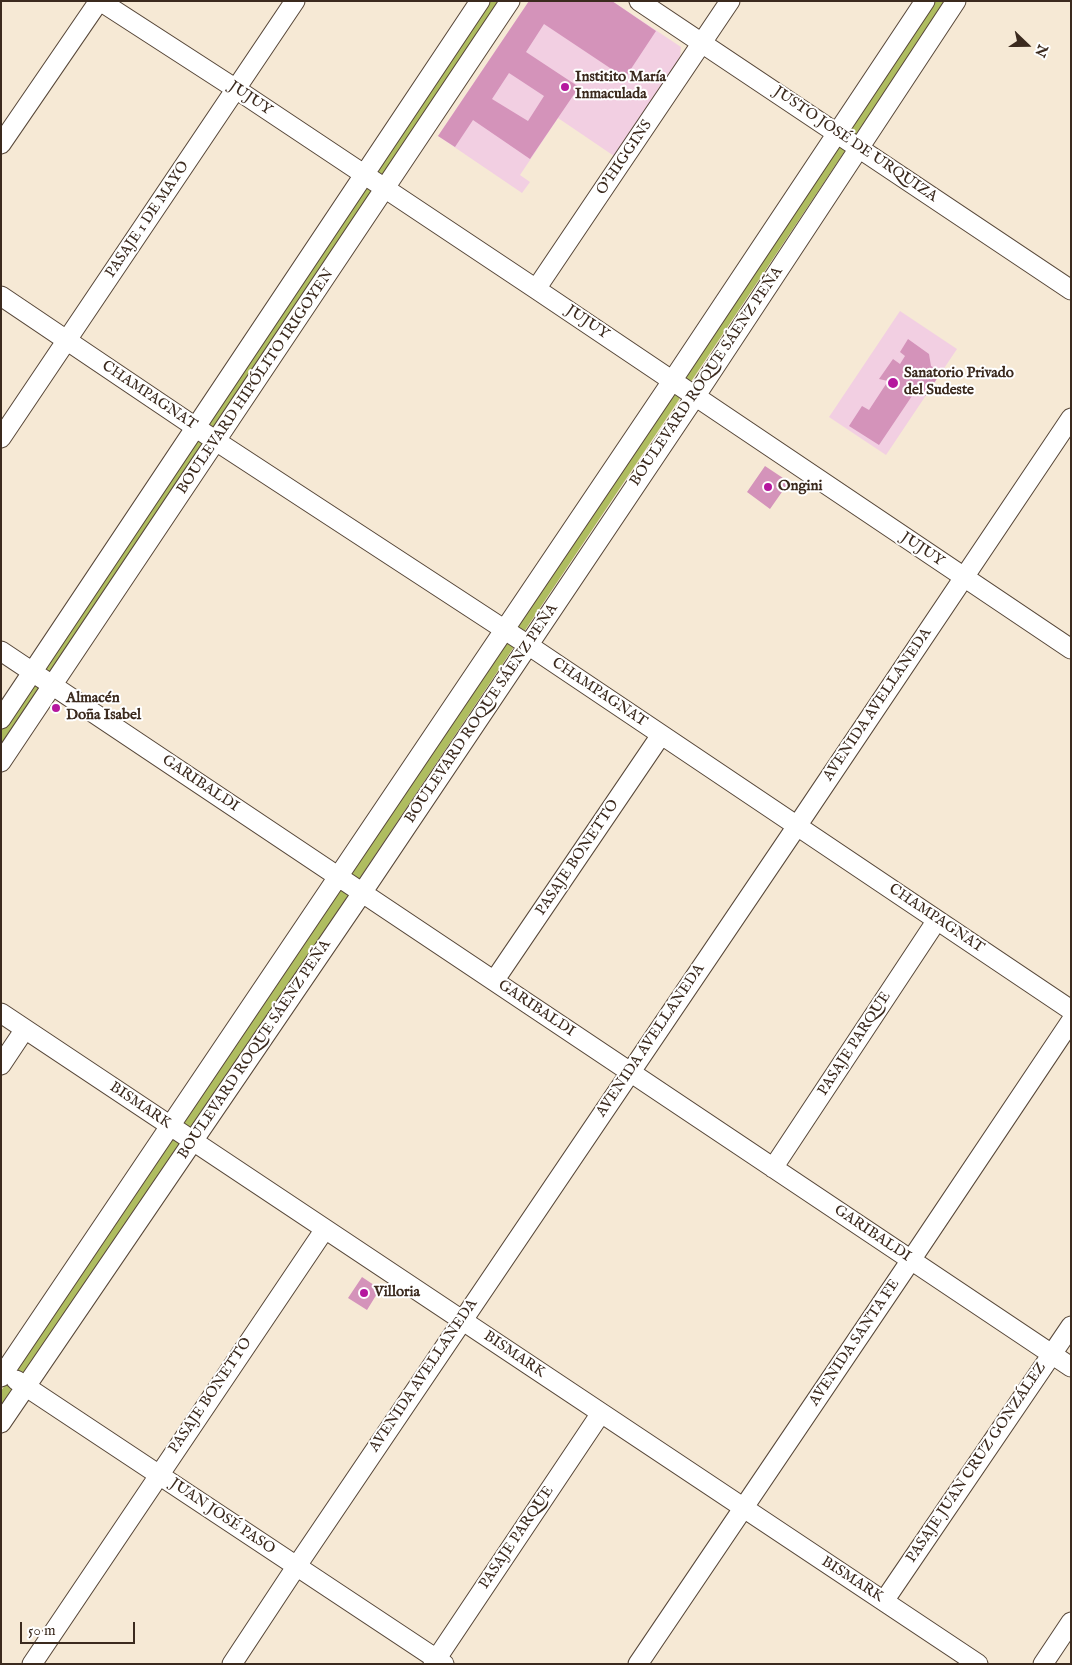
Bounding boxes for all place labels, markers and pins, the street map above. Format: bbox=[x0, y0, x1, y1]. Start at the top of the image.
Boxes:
place label: Institito María Inmaculada bbox=[575, 69, 666, 104]
marker: Institito María Inmaculada bbox=[559, 81, 571, 93]
place label: Sanatorio Privado del Sudeste bbox=[904, 365, 1014, 400]
marker: Sanatorio Privado del Sudeste bbox=[886, 376, 900, 390]
place label: Ongini bbox=[778, 478, 823, 496]
marker: Ongini bbox=[762, 481, 774, 493]
place label: Almacén Doña Isabel bbox=[66, 690, 141, 725]
marker: Almacén Doña Isabel bbox=[50, 702, 62, 714]
place label: Villoria bbox=[374, 1284, 420, 1302]
marker: Villoria bbox=[358, 1287, 370, 1299]

